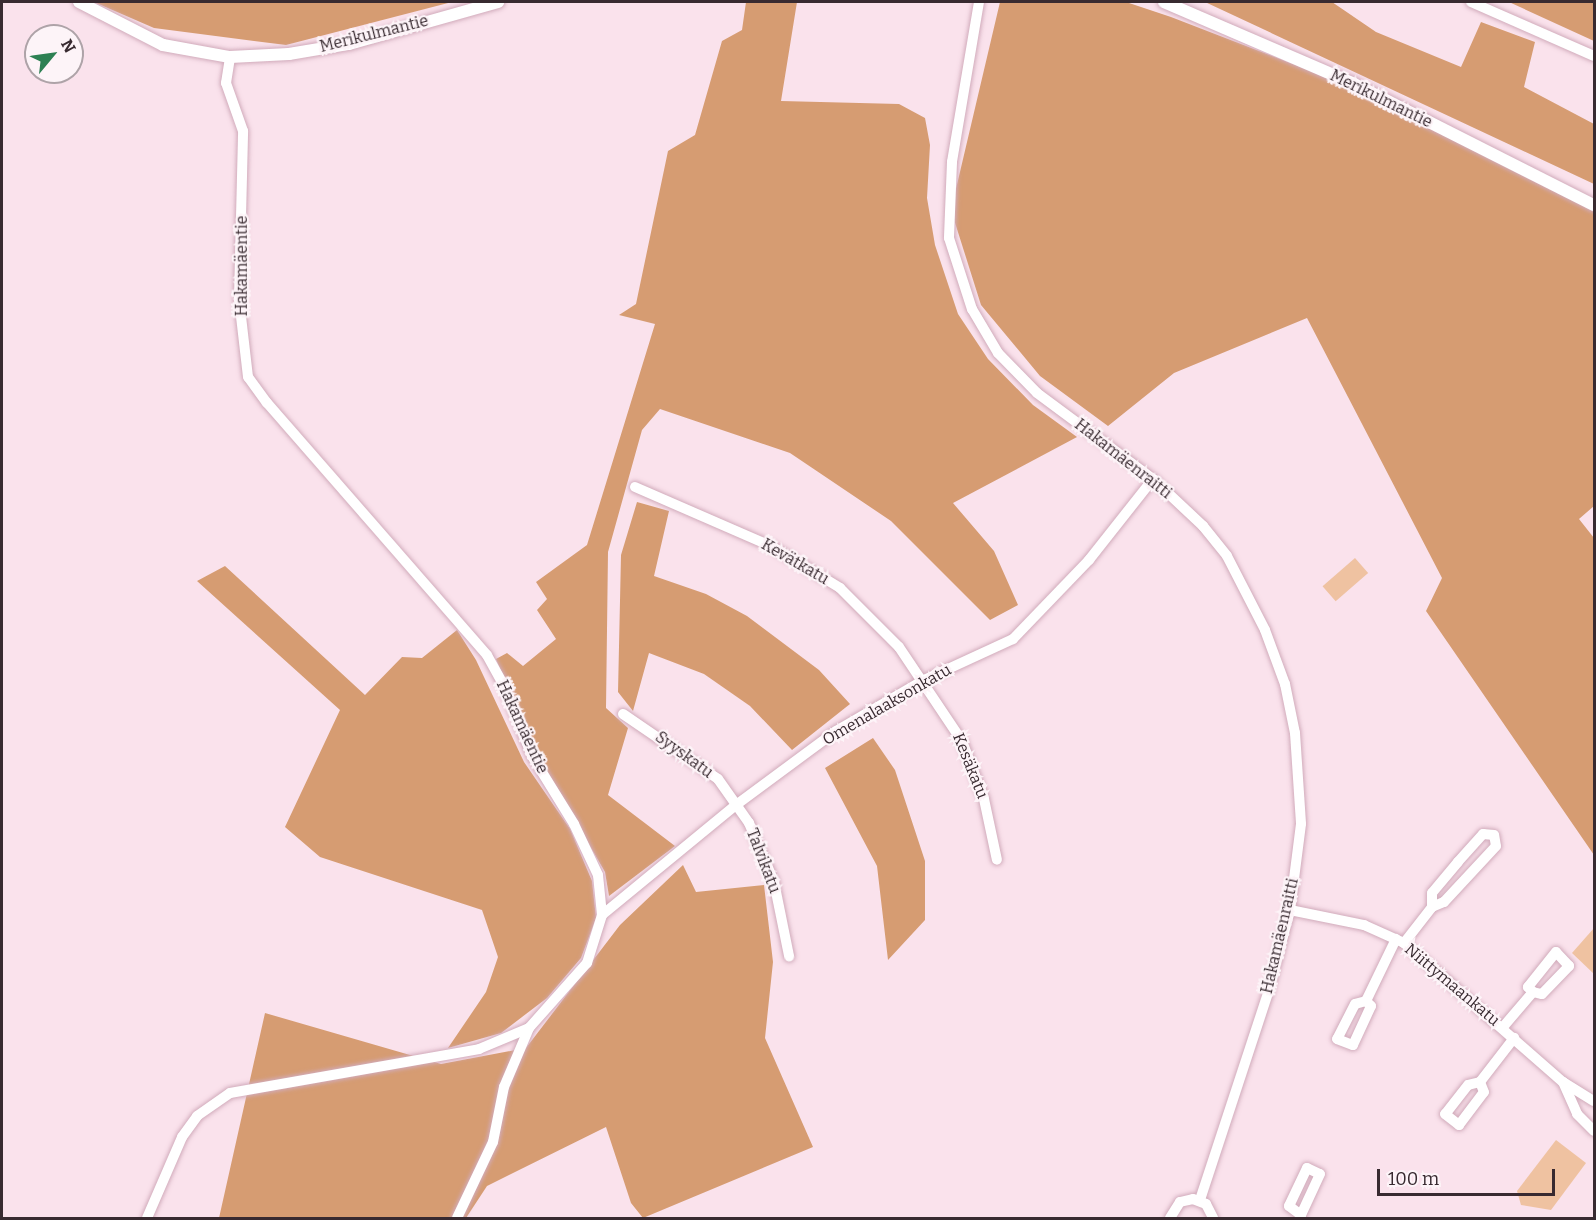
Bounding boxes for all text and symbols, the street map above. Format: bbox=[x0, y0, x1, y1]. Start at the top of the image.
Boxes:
street label: Merikulmantie bbox=[318, 11, 430, 57]
north arrow bbox=[24, 24, 84, 84]
text: N bbox=[57, 36, 80, 56]
street label: Merikulmantie bbox=[1327, 66, 1435, 132]
street label: Hakamäentie bbox=[232, 216, 252, 316]
street label: Hakamäenraitti bbox=[1071, 415, 1175, 503]
street label: Kevätkatu bbox=[758, 535, 832, 589]
street label: Omenalaaksonkatu bbox=[819, 660, 955, 750]
street label: Hakamäentie bbox=[492, 677, 552, 777]
street label: Syyskatu bbox=[651, 728, 717, 782]
street label: Kesäkatu bbox=[948, 730, 992, 802]
street label: Talvikatu bbox=[742, 826, 784, 896]
street label: Hakamäenraitti bbox=[1257, 876, 1303, 996]
street label: Niittymaankatu bbox=[1401, 940, 1503, 1030]
scale bar bbox=[1380, 1157, 1558, 1195]
text: 100 m bbox=[1388, 1168, 1439, 1190]

